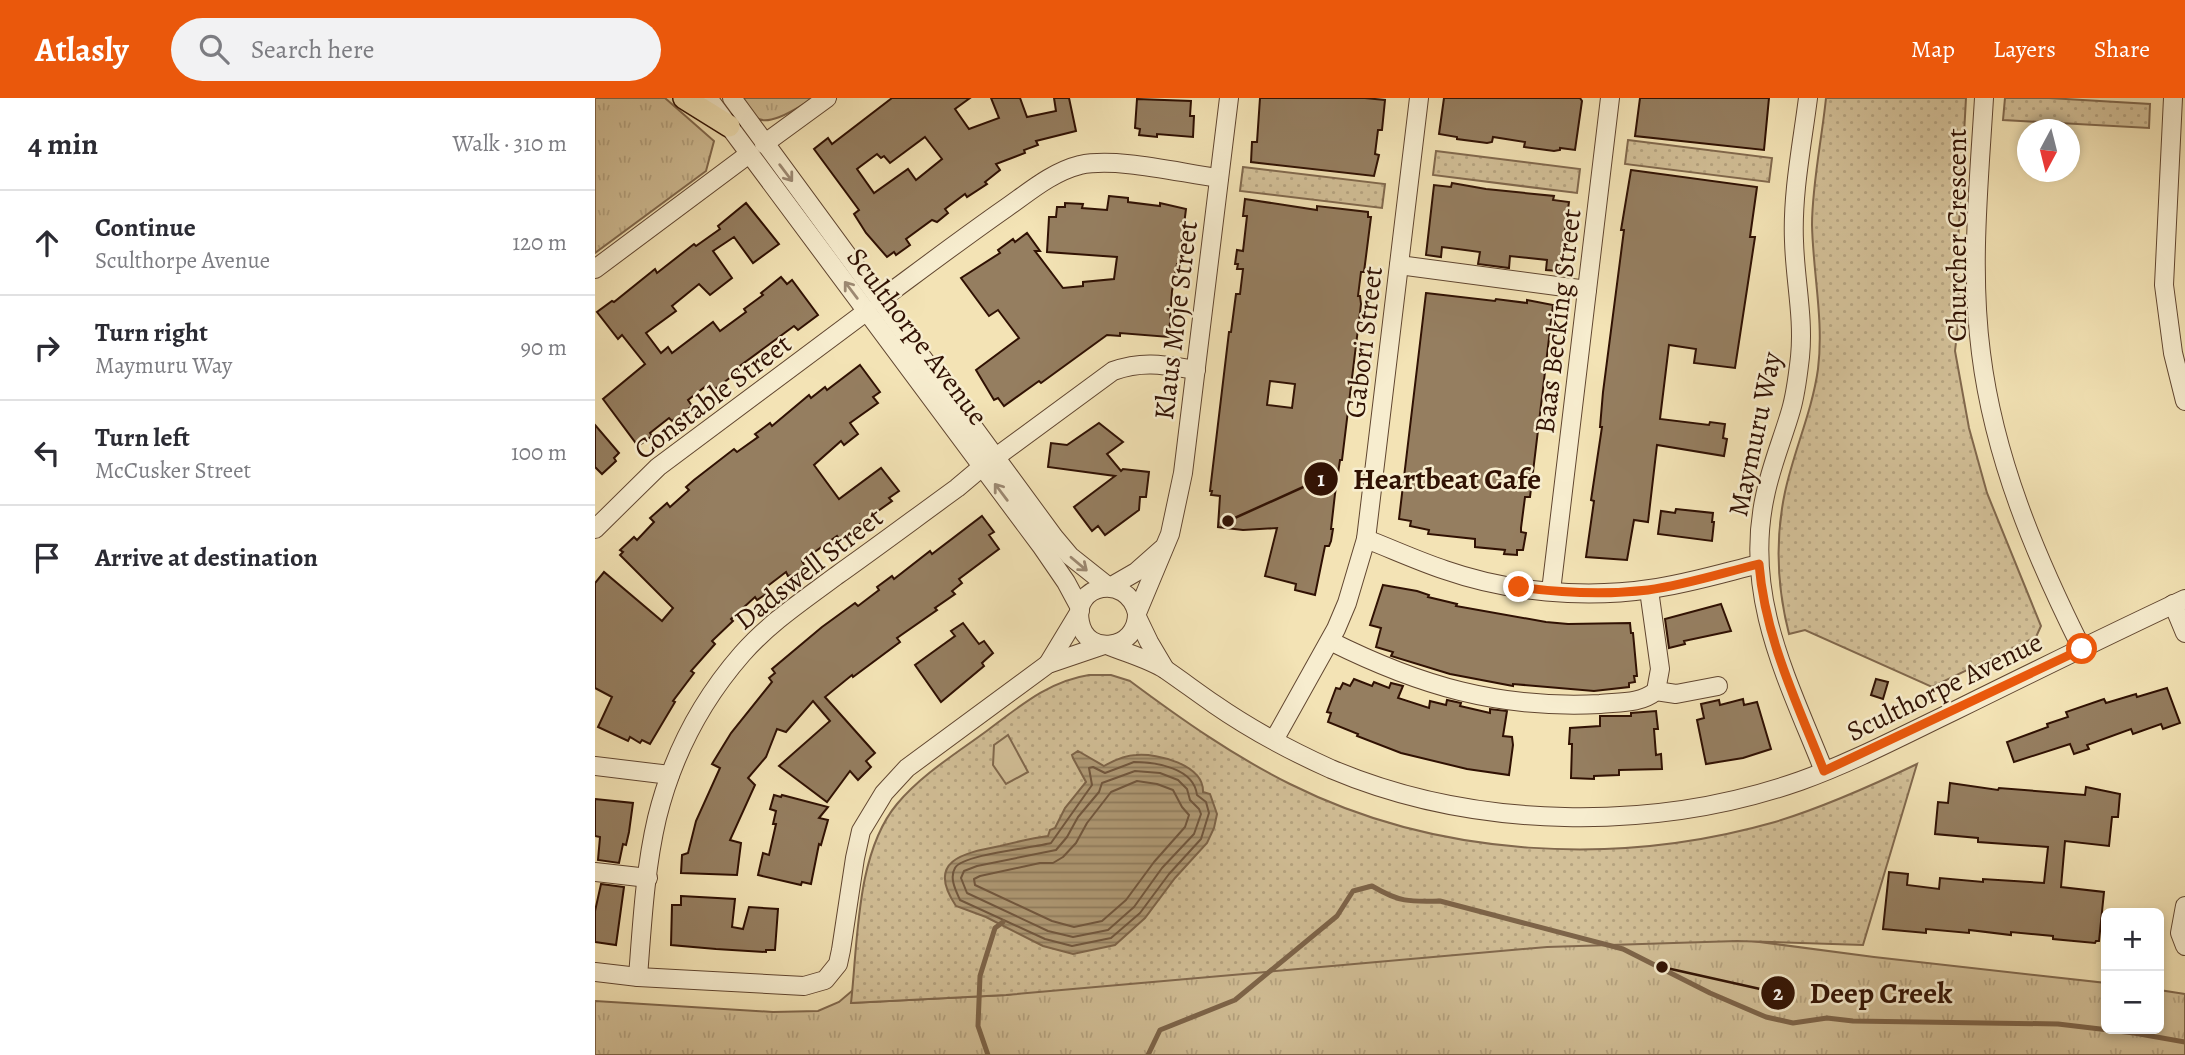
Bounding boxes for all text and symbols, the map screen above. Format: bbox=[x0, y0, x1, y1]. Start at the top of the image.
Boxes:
search box bbox=[171, 18, 661, 81]
text: Atlasly bbox=[35, 27, 129, 72]
icon: search bbox=[195, 30, 233, 68]
text: Search here bbox=[251, 32, 374, 67]
text: Map bbox=[1911, 33, 1955, 65]
text: Layers bbox=[1993, 33, 2056, 65]
text: Share bbox=[2094, 33, 2150, 65]
north arrow bbox=[2017, 119, 2080, 182]
text: 4 min bbox=[28, 124, 98, 164]
text: Walk · 310 m bbox=[453, 128, 567, 159]
street label: Churcher Crescent bbox=[1938, 128, 1976, 342]
one-way arrow bbox=[778, 164, 793, 182]
street label: Baas Becking Street bbox=[1525, 207, 1591, 436]
text: Continue bbox=[95, 210, 196, 245]
street label: Klaus Moje Street bbox=[1145, 218, 1207, 422]
icon: ahead bbox=[28, 224, 66, 262]
text: 120 m bbox=[512, 227, 567, 258]
street label: Sculthorpe Avenue bbox=[838, 240, 997, 433]
text: Sculthorpe Avenue bbox=[95, 245, 270, 276]
street label: Gabori Street bbox=[1336, 264, 1392, 420]
one-way arrow bbox=[843, 281, 858, 300]
text: Turn right bbox=[95, 315, 208, 350]
street label: Constable Street bbox=[626, 325, 799, 468]
icon: right bbox=[28, 329, 66, 367]
text: 90 m bbox=[521, 332, 567, 363]
street label: Maymuru Way bbox=[1719, 348, 1791, 520]
text: Maymuru Way bbox=[95, 350, 232, 381]
text: Turn left bbox=[95, 420, 190, 455]
icon: left bbox=[28, 434, 66, 472]
text: 100 m bbox=[511, 437, 567, 468]
callout: Heartbeat Cafe bbox=[1304, 453, 1555, 504]
text: McCusker Street bbox=[95, 455, 251, 486]
text: Heartbeat Cafe bbox=[1353, 459, 1541, 499]
text: 1 bbox=[1317, 465, 1325, 493]
one-way arrow bbox=[994, 483, 1008, 502]
street label: Dadswell Street bbox=[726, 499, 891, 639]
icon: arrive bbox=[28, 539, 66, 577]
text: Arrive at destination bbox=[95, 540, 318, 575]
one-way arrow bbox=[1070, 556, 1088, 572]
route end bbox=[1503, 571, 1534, 602]
street label: Sculthorpe Avenue bbox=[1840, 623, 2049, 751]
route start bbox=[2066, 633, 2097, 664]
map controls bbox=[2101, 908, 2164, 1034]
button: + bbox=[2101, 908, 2164, 971]
callout: Deep Creek bbox=[1761, 967, 1967, 1018]
button: − bbox=[2101, 971, 2164, 1034]
text: Deep Creek bbox=[1810, 973, 1953, 1013]
text: 2 bbox=[1773, 979, 1783, 1007]

